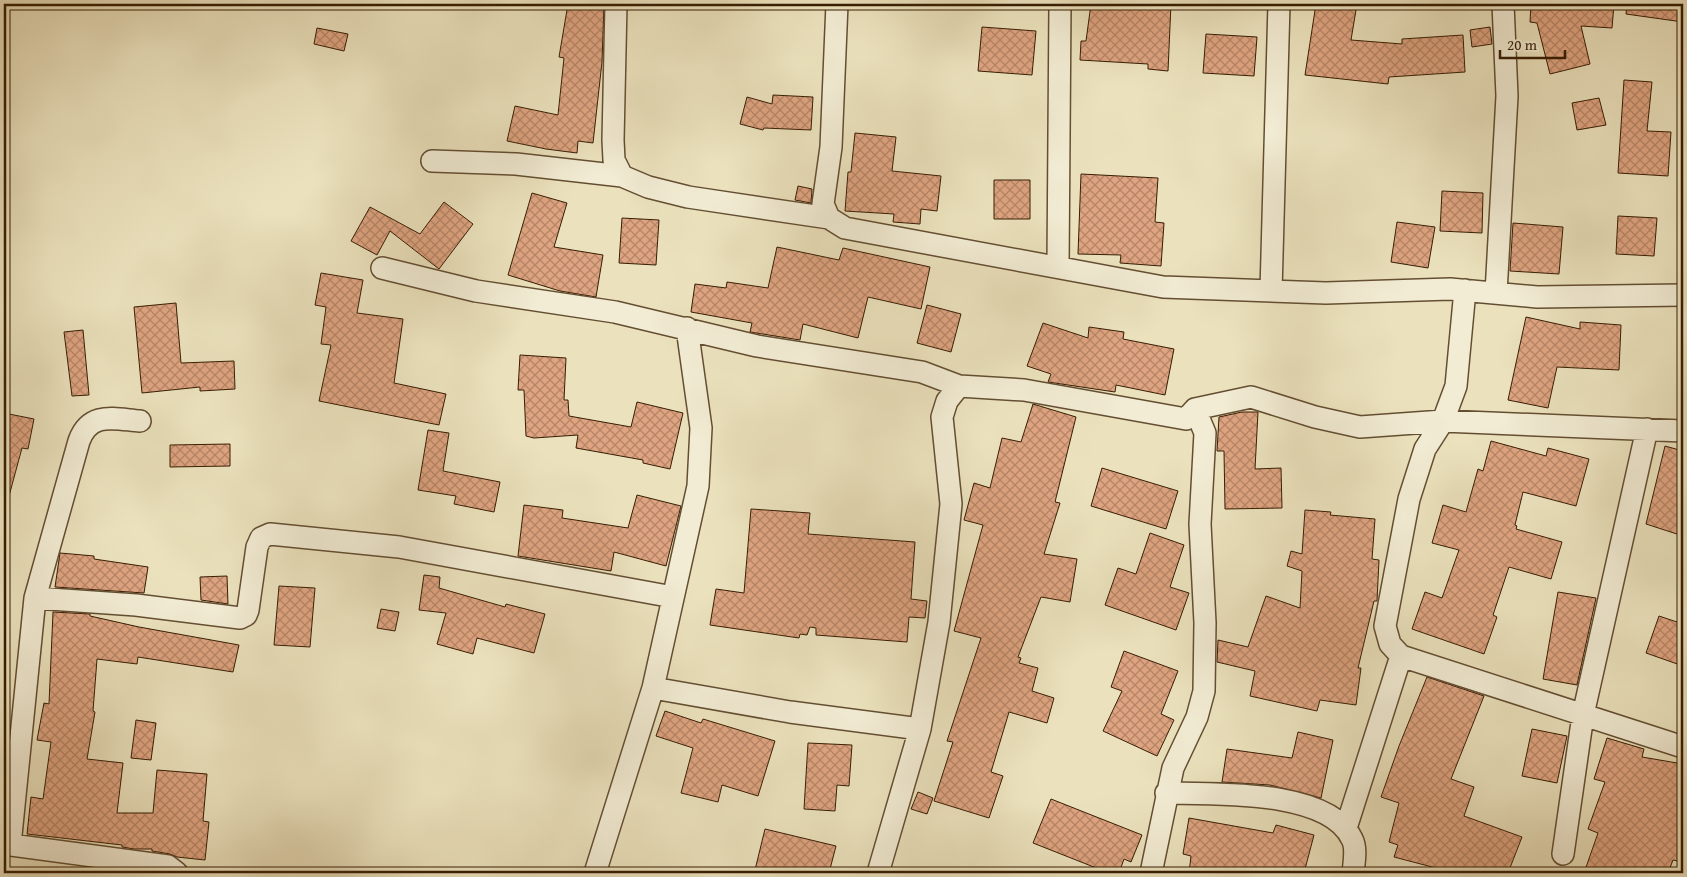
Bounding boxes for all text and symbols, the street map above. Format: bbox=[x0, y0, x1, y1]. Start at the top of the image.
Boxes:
scale bar bbox=[1500, 28, 1564, 60]
text: 20 m bbox=[1507, 34, 1538, 55]

